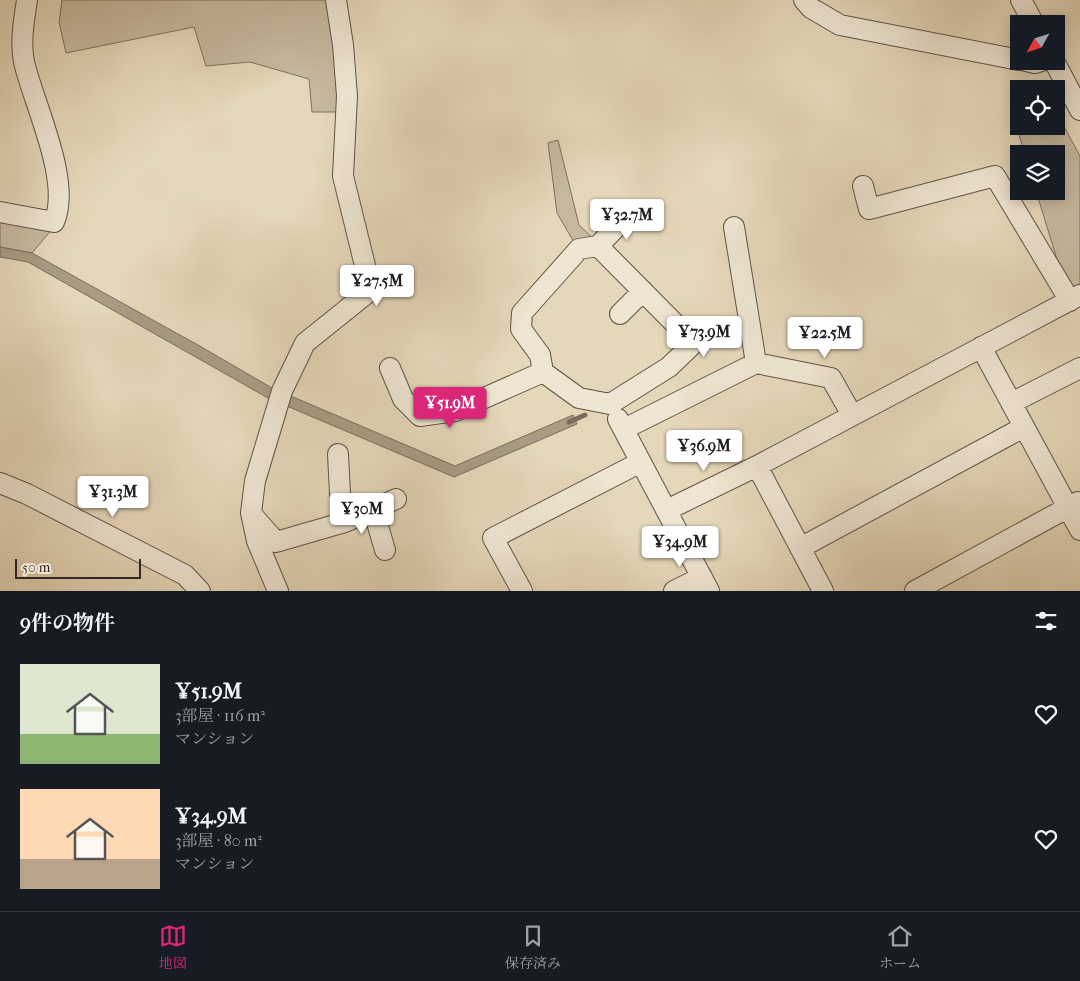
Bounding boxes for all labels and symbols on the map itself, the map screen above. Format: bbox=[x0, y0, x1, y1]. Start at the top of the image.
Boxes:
north arrow bbox=[1010, 15, 1065, 70]
pin: ¥32.7M bbox=[586, 198, 668, 241]
pin: ¥27.5M bbox=[336, 264, 418, 307]
pin: ¥73.9M bbox=[663, 316, 745, 358]
pin: ¥22.5M bbox=[784, 316, 866, 359]
pin: ¥51.9M bbox=[409, 386, 491, 429]
pin: ¥36.9M bbox=[663, 430, 745, 472]
pin: ¥31.3M bbox=[72, 476, 154, 518]
pin: ¥30M bbox=[332, 492, 392, 535]
pin: ¥34.9M bbox=[639, 526, 721, 568]
scale bar bbox=[15, 556, 141, 579]

